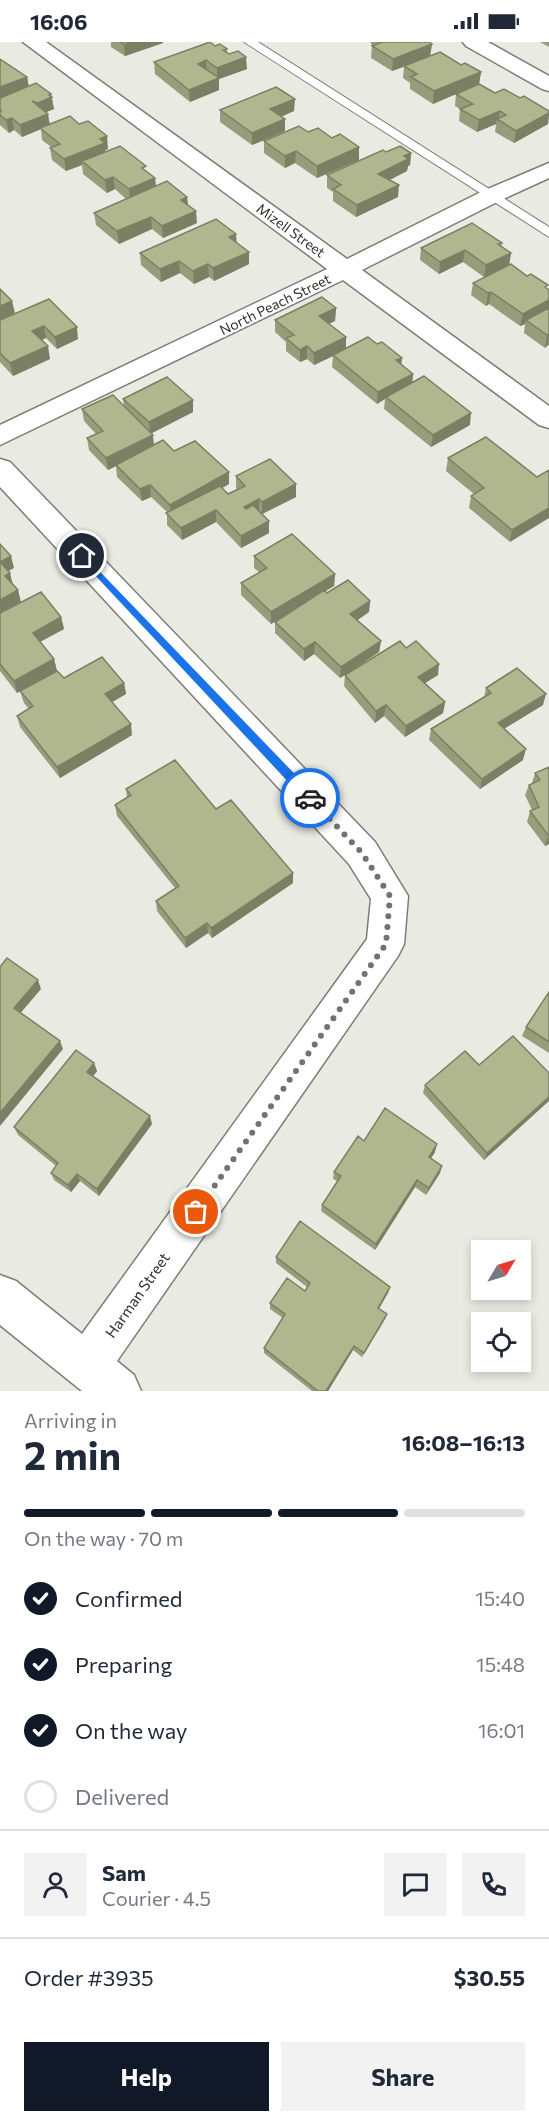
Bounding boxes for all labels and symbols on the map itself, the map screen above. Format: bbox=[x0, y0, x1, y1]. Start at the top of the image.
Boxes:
street label: Mizell Street bbox=[253, 199, 329, 261]
street label: North Peach Street bbox=[217, 270, 334, 338]
pin bbox=[56, 530, 107, 581]
courier bbox=[280, 768, 340, 828]
pin bbox=[170, 1186, 221, 1237]
north arrow bbox=[471, 1240, 531, 1300]
street label: Harman Street bbox=[101, 1249, 173, 1341]

